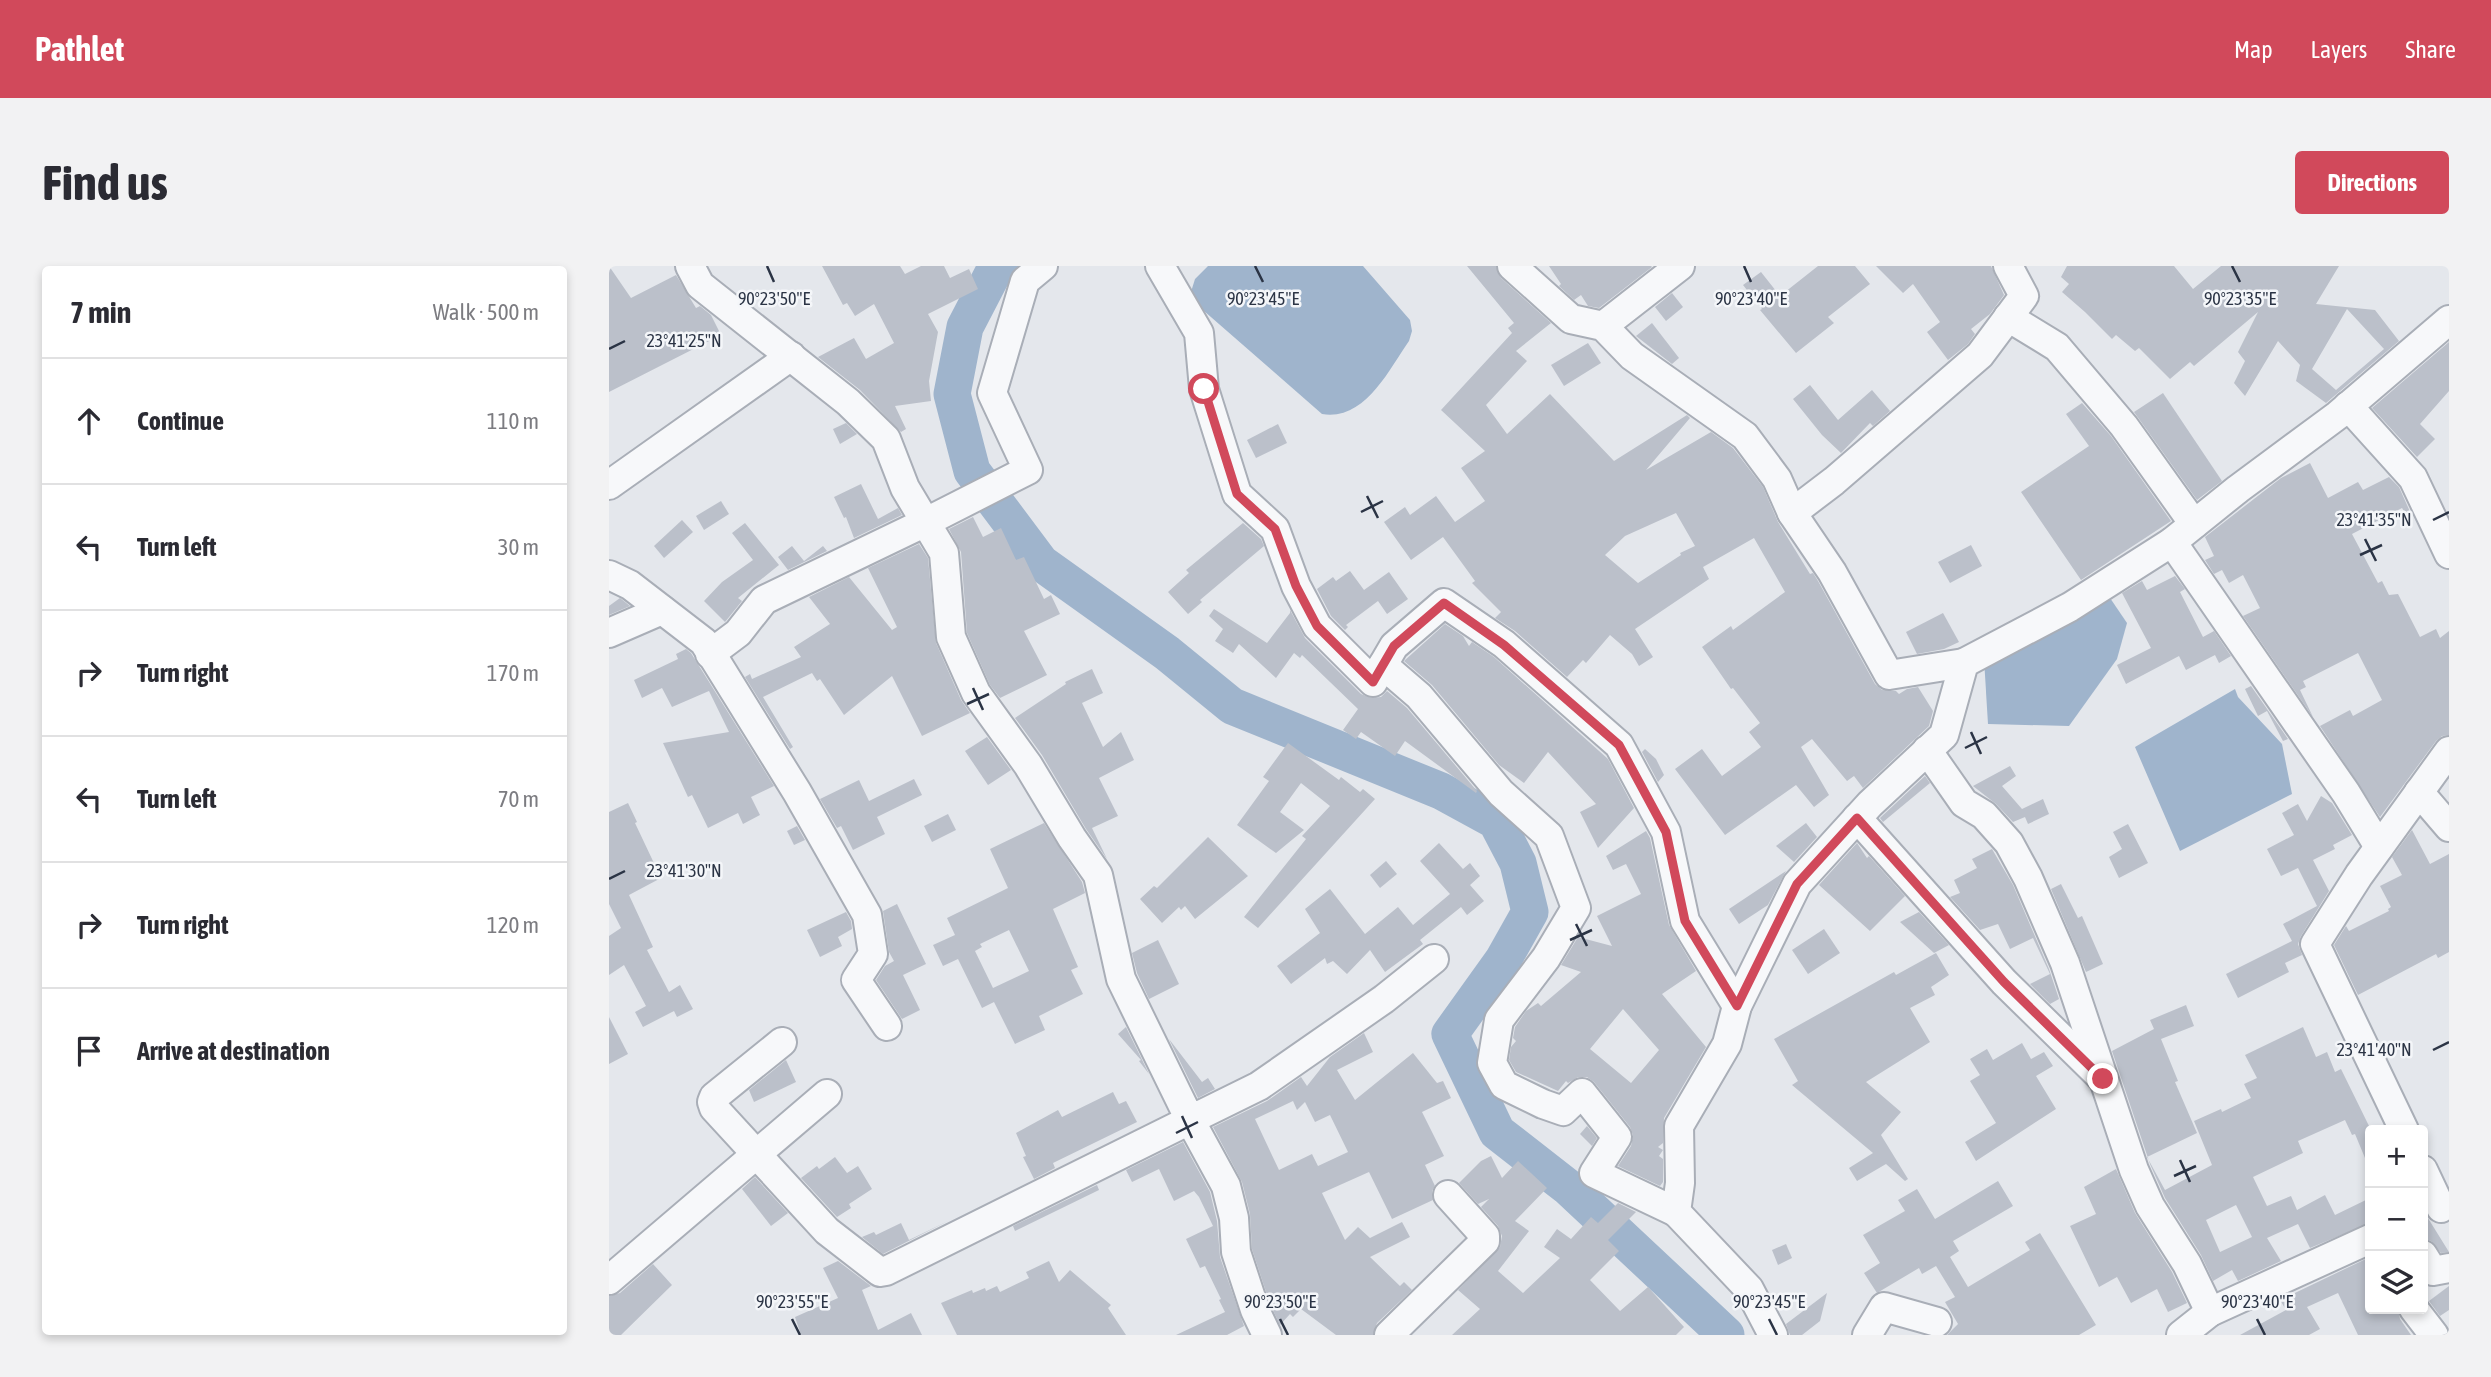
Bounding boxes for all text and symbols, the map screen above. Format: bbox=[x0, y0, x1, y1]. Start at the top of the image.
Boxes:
text: Pathlet bbox=[35, 30, 124, 68]
text: Map bbox=[2234, 36, 2273, 63]
text: Layers bbox=[2311, 36, 2367, 63]
text: Share bbox=[2405, 36, 2456, 63]
button: Directions bbox=[2295, 151, 2449, 214]
text: Find us bbox=[42, 154, 168, 210]
text: 90°23'50"E bbox=[738, 288, 810, 309]
text: 90°23'45"E bbox=[1227, 288, 1299, 309]
text: 90°23'40"E bbox=[1715, 288, 1787, 309]
text: 90°23'35"E bbox=[2204, 288, 2276, 309]
text: 7 min bbox=[70, 295, 131, 329]
text: Walk · 500 m bbox=[433, 299, 539, 325]
text: 23°41'25"N bbox=[646, 330, 722, 351]
route start bbox=[1188, 373, 1219, 404]
icon: ahead bbox=[70, 402, 108, 440]
text: Continue bbox=[137, 406, 224, 436]
text: 110 m bbox=[487, 408, 539, 434]
text: 23°41'35"N bbox=[2336, 509, 2412, 530]
icon: left bbox=[70, 528, 108, 566]
text: Turn left bbox=[137, 532, 217, 562]
text: 30 m bbox=[498, 534, 539, 560]
icon: right bbox=[70, 654, 108, 692]
text: Turn right bbox=[137, 658, 228, 688]
text: 170 m bbox=[487, 660, 539, 686]
icon: left bbox=[70, 780, 108, 818]
text: Turn left bbox=[137, 784, 217, 814]
text: 70 m bbox=[498, 786, 539, 812]
text: 23°41'30"N bbox=[646, 860, 722, 881]
icon: right bbox=[70, 906, 108, 944]
text: Turn right bbox=[137, 910, 228, 940]
text: 120 m bbox=[487, 912, 539, 938]
icon: arrive bbox=[70, 1032, 108, 1070]
text: Arrive at destination bbox=[137, 1036, 330, 1066]
text: 23°41'40"N bbox=[2336, 1039, 2412, 1060]
route end bbox=[2087, 1063, 2118, 1094]
map controls bbox=[2365, 1125, 2428, 1314]
button: + bbox=[2365, 1125, 2428, 1188]
button: − bbox=[2365, 1188, 2428, 1251]
button: layers bbox=[2365, 1251, 2428, 1314]
text: 90°23'55"E bbox=[756, 1291, 828, 1312]
text: 90°23'50"E bbox=[1244, 1291, 1316, 1312]
text: 90°23'45"E bbox=[1733, 1291, 1805, 1312]
text: 90°23'40"E bbox=[2221, 1291, 2293, 1312]

